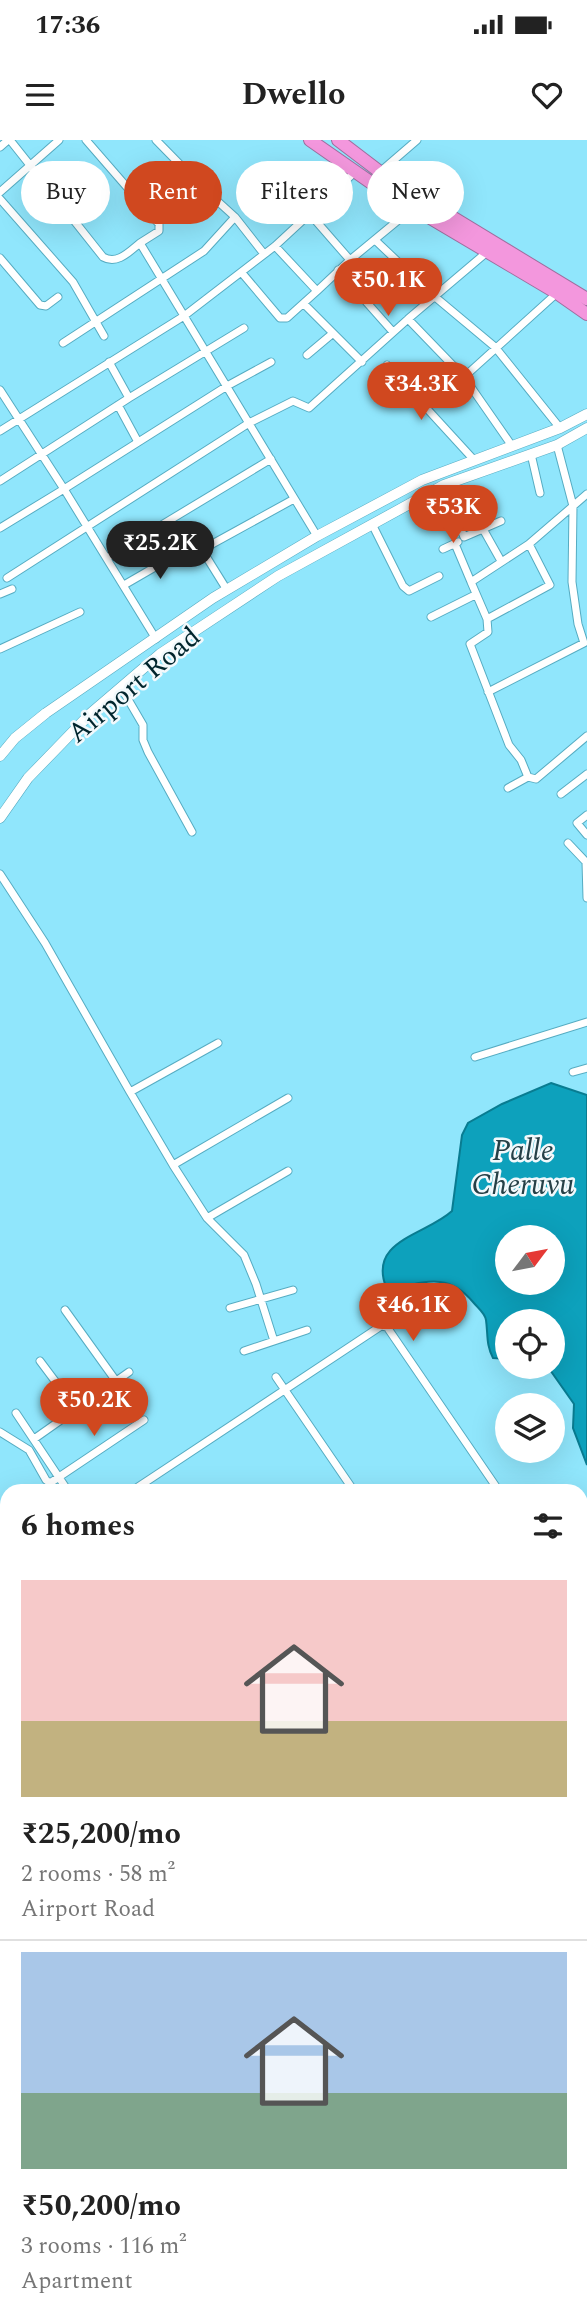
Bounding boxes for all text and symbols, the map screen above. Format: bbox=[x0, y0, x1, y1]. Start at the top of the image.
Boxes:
text: 17:36 bbox=[35, 5, 100, 45]
text: Dwello bbox=[241, 70, 346, 119]
icon: menu bbox=[21, 76, 59, 114]
icon: heart bbox=[528, 76, 566, 114]
chip: Buy bbox=[21, 161, 110, 224]
chip: Rent bbox=[124, 161, 222, 224]
chip: Filters bbox=[236, 161, 353, 224]
chip: New bbox=[367, 161, 464, 224]
pin: ₹50.1K bbox=[331, 258, 445, 318]
text: ₹50.1K bbox=[350, 263, 426, 298]
pin: ₹34.3K bbox=[364, 362, 478, 422]
text: ₹34.3K bbox=[383, 367, 459, 402]
pin: ₹53K bbox=[412, 486, 494, 545]
text: ₹53K bbox=[425, 490, 481, 525]
pin: ₹25.2K bbox=[103, 522, 217, 581]
text: ₹25.2K bbox=[122, 526, 198, 561]
street label: Airport Road bbox=[58, 616, 210, 754]
water label: Palle Cheruvu bbox=[472, 1128, 575, 1208]
north arrow bbox=[495, 1225, 565, 1295]
map controls bbox=[495, 1225, 565, 1463]
pin: ₹46.1K bbox=[356, 1284, 470, 1343]
text: ₹46.1K bbox=[375, 1288, 451, 1323]
button: locate bbox=[495, 1309, 565, 1379]
pin: ₹50.2K bbox=[37, 1378, 151, 1438]
text: ₹50.2K bbox=[56, 1383, 132, 1418]
button: layers bbox=[495, 1393, 565, 1463]
text: 6 homes bbox=[21, 1503, 135, 1549]
icon: filters bbox=[529, 1507, 567, 1545]
icon: home bbox=[231, 1626, 357, 1752]
text: ₹25,200/mo bbox=[21, 1811, 181, 1857]
text: 2 rooms · 58 m² bbox=[21, 1857, 175, 1892]
text: Airport Road bbox=[21, 1892, 155, 1927]
icon: home bbox=[231, 1998, 357, 2124]
text: ₹50,200/mo bbox=[21, 2183, 181, 2229]
text: 3 rooms · 116 m² bbox=[21, 2229, 187, 2264]
text: Apartment bbox=[21, 2264, 133, 2299]

